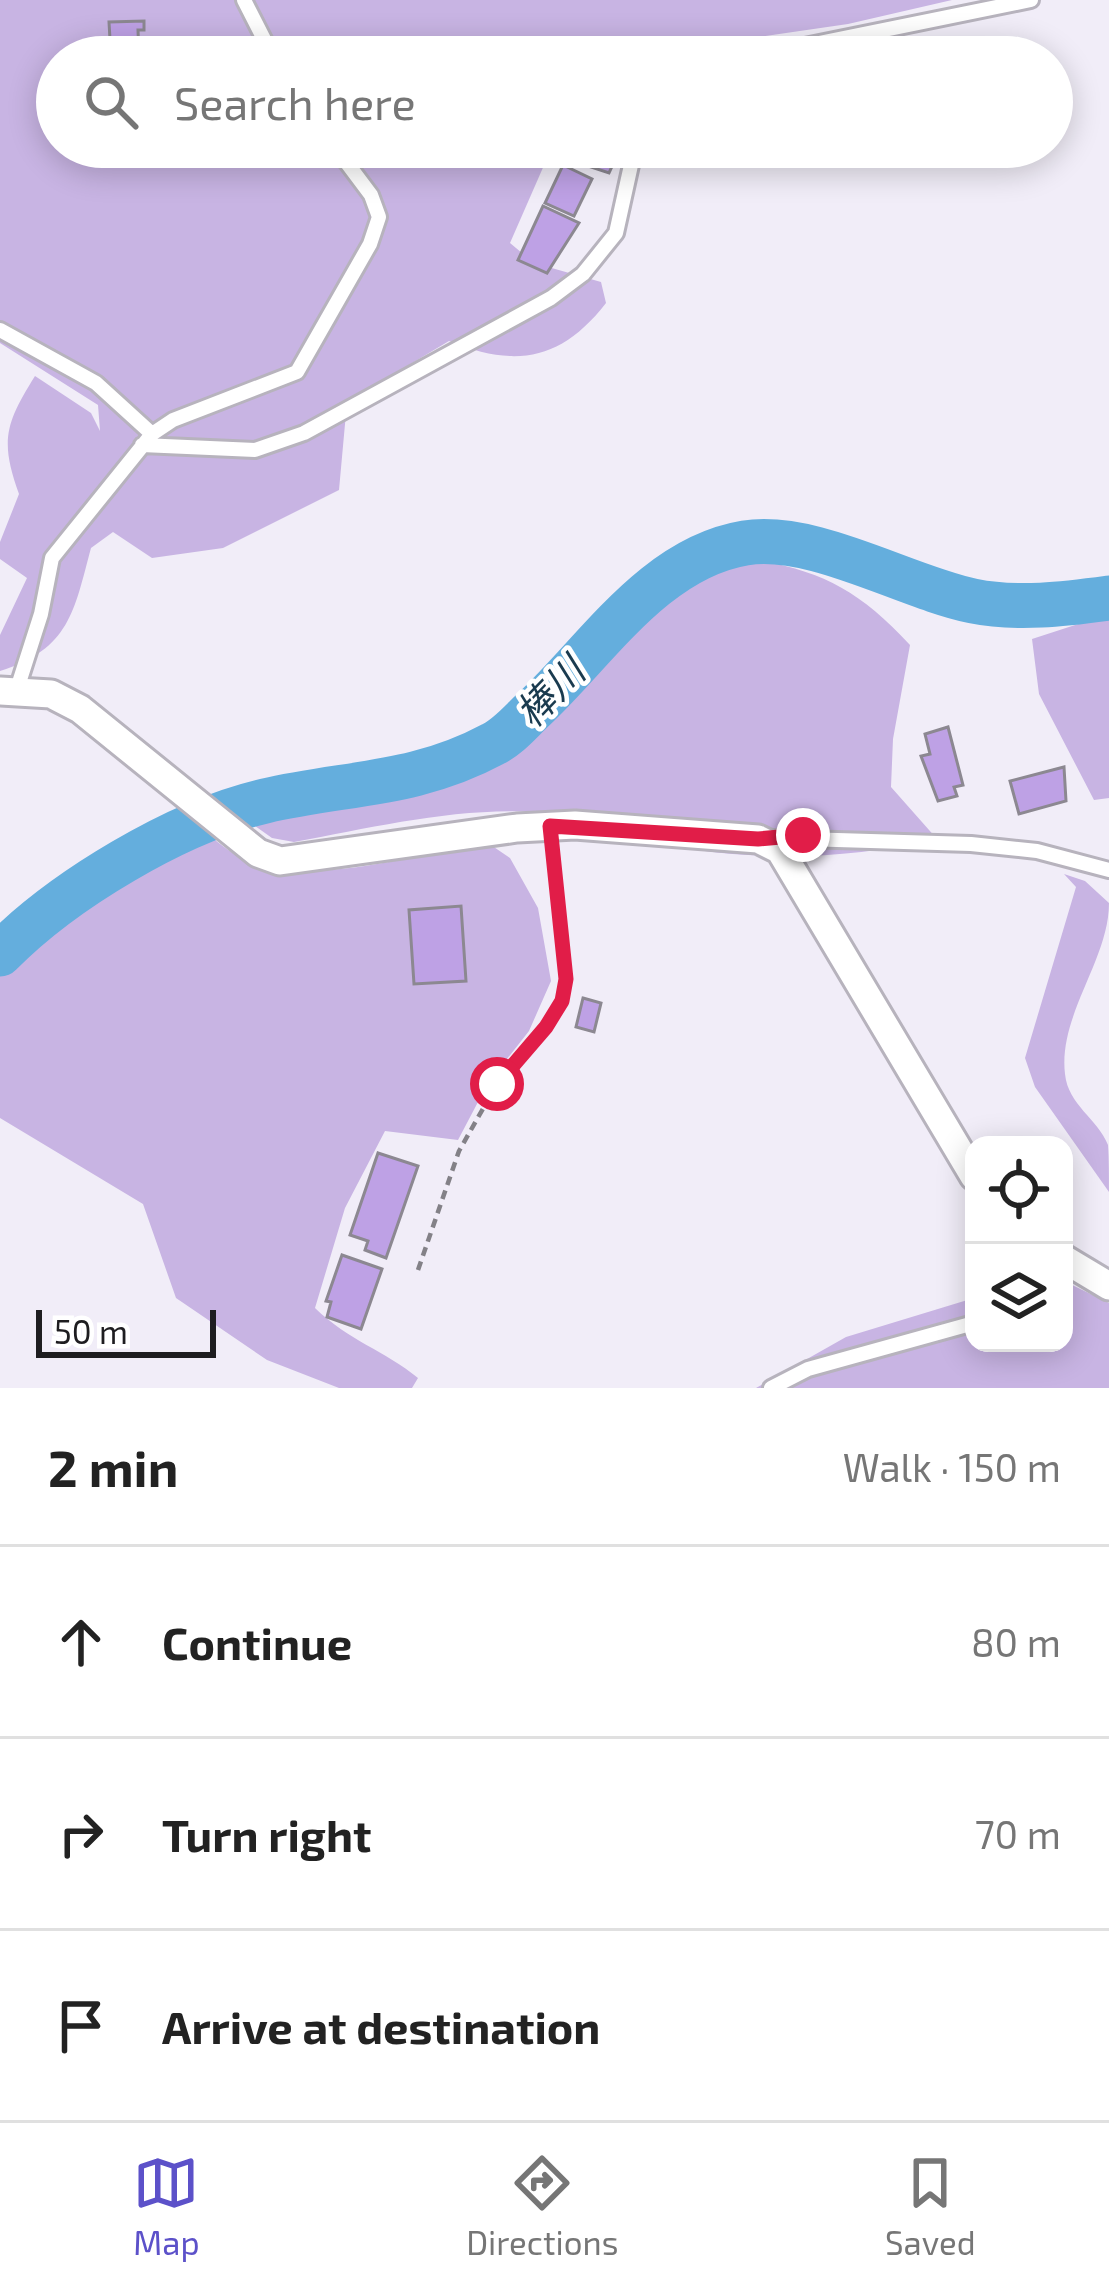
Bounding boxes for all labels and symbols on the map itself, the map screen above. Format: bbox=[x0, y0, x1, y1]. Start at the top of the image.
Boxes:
water label: 棒川 bbox=[505, 644, 596, 735]
route end bbox=[776, 808, 830, 862]
route start bbox=[470, 1057, 524, 1111]
scale bar bbox=[36, 1304, 216, 1357]

